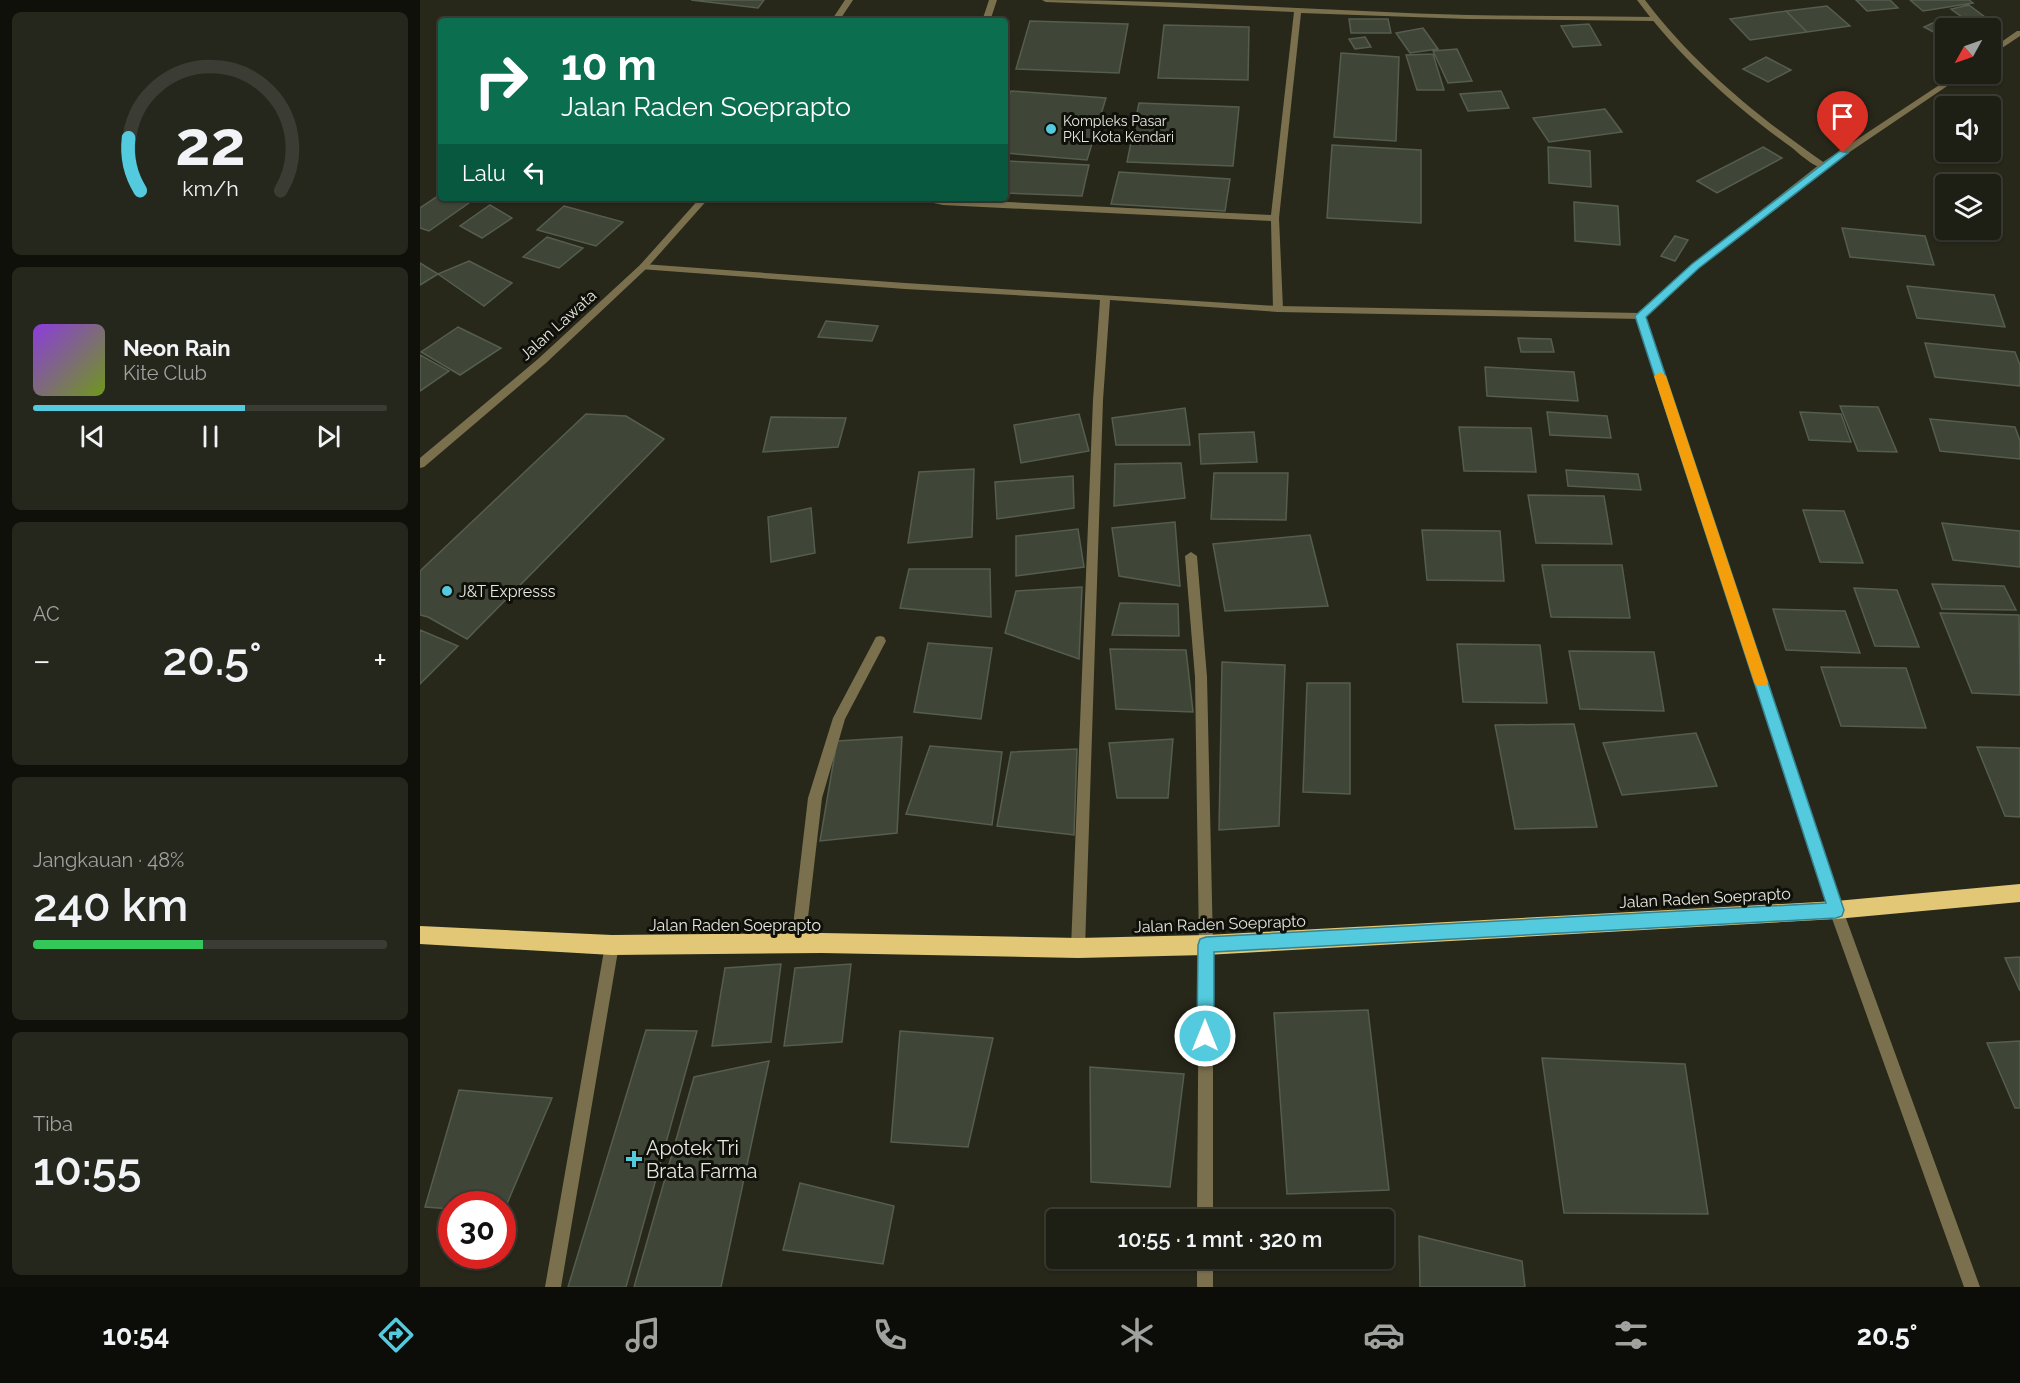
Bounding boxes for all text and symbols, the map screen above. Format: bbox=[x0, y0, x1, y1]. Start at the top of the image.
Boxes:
north arrow bbox=[1935, 18, 2001, 84]
map controls bbox=[1935, 18, 2001, 240]
text: 10 m bbox=[561, 41, 657, 90]
icon: right bbox=[462, 42, 540, 120]
text: Jalan Raden Soeprapto bbox=[561, 91, 851, 122]
pin bbox=[1817, 91, 1868, 153]
button: sound bbox=[1935, 96, 2001, 162]
icon: arrive bbox=[1826, 100, 1859, 133]
text: 22 bbox=[175, 106, 245, 180]
place label: Kompleks Pasar PKL Kota Kendari bbox=[1063, 113, 1174, 145]
marker: Kompleks Pasar PKL Kota Kendari bbox=[1044, 122, 1058, 136]
icon: left bbox=[518, 156, 551, 189]
text: Lalu bbox=[462, 160, 506, 186]
button: layers bbox=[1935, 174, 2001, 240]
text: km/h bbox=[182, 176, 238, 201]
street label: Jalan Lawata bbox=[516, 286, 600, 364]
text: Neon Rain bbox=[123, 335, 231, 361]
text: Kite Club bbox=[123, 361, 207, 385]
icon: previous bbox=[76, 420, 109, 453]
icon: pause bbox=[194, 420, 227, 453]
icon: next bbox=[312, 420, 345, 453]
place label: J&T Expresss bbox=[459, 582, 556, 601]
marker: J&T Expresss bbox=[440, 584, 454, 598]
text: AC bbox=[33, 602, 60, 626]
text: 20.5° bbox=[162, 633, 262, 686]
text: − bbox=[33, 641, 51, 680]
text: + bbox=[373, 641, 387, 680]
text: Jangkauan · 48% bbox=[33, 848, 184, 872]
text: 240 km bbox=[33, 879, 188, 932]
street label: Jalan Raden Soeprapto bbox=[1619, 884, 1791, 912]
street label: Jalan Raden Soeprapto bbox=[1134, 912, 1306, 936]
street label: Jalan Raden Soeprapto bbox=[649, 916, 821, 935]
position arrow bbox=[1173, 1004, 1237, 1068]
text: Tiba bbox=[33, 1112, 73, 1136]
place label: Apotek Tri Brata Farma bbox=[646, 1136, 758, 1183]
text: 10:55 bbox=[33, 1143, 141, 1196]
marker: Apotek Tri Brata Farma bbox=[627, 1152, 641, 1166]
speed limit sign: 30 bbox=[438, 1191, 516, 1269]
text: 10:55 · 1 mnt · 320 m bbox=[1118, 1226, 1322, 1252]
icon: directions bbox=[375, 1314, 417, 1356]
icon: music bbox=[622, 1314, 664, 1356]
icon: phone bbox=[869, 1314, 911, 1356]
icon: climate bbox=[1116, 1314, 1158, 1356]
icon: car bbox=[1363, 1314, 1405, 1356]
icon: filters bbox=[1610, 1314, 1652, 1356]
text: 10:54 bbox=[103, 1320, 169, 1351]
text: 20.5° bbox=[1857, 1320, 1917, 1351]

